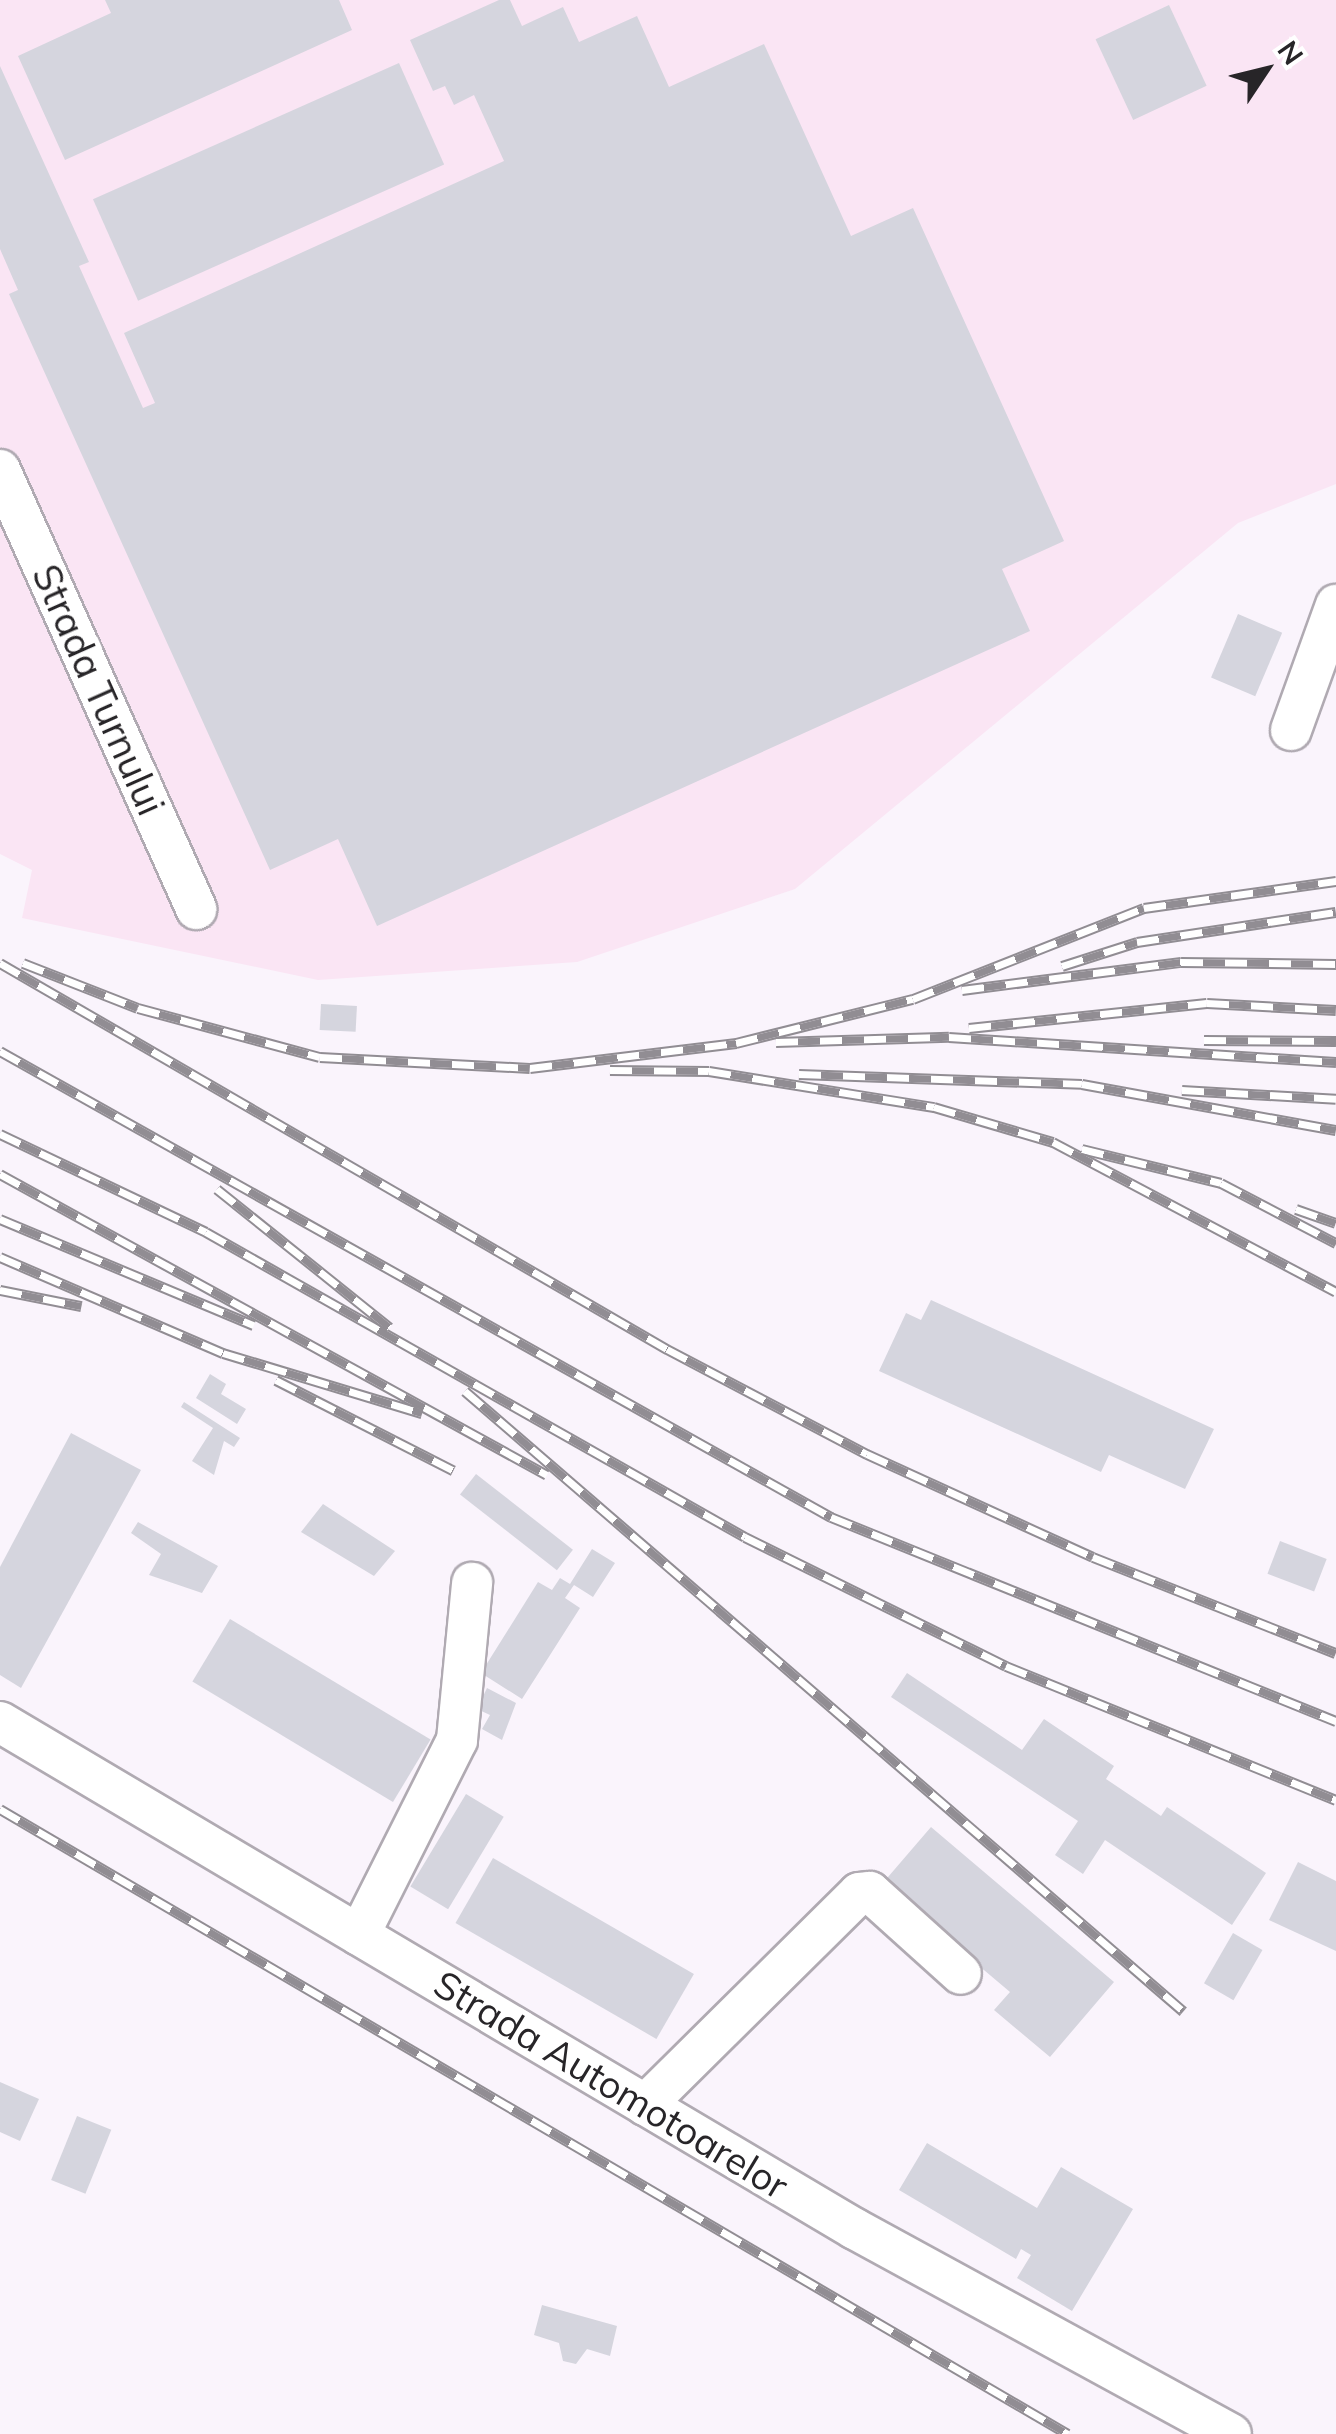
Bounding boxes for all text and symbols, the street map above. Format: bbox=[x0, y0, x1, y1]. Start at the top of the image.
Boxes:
north arrow bbox=[1216, 20, 1316, 120]
text: N bbox=[1271, 34, 1311, 71]
street label: Strada Turnului bbox=[22, 558, 174, 822]
street label: Strada Automotoarelor bbox=[426, 1961, 796, 2209]

